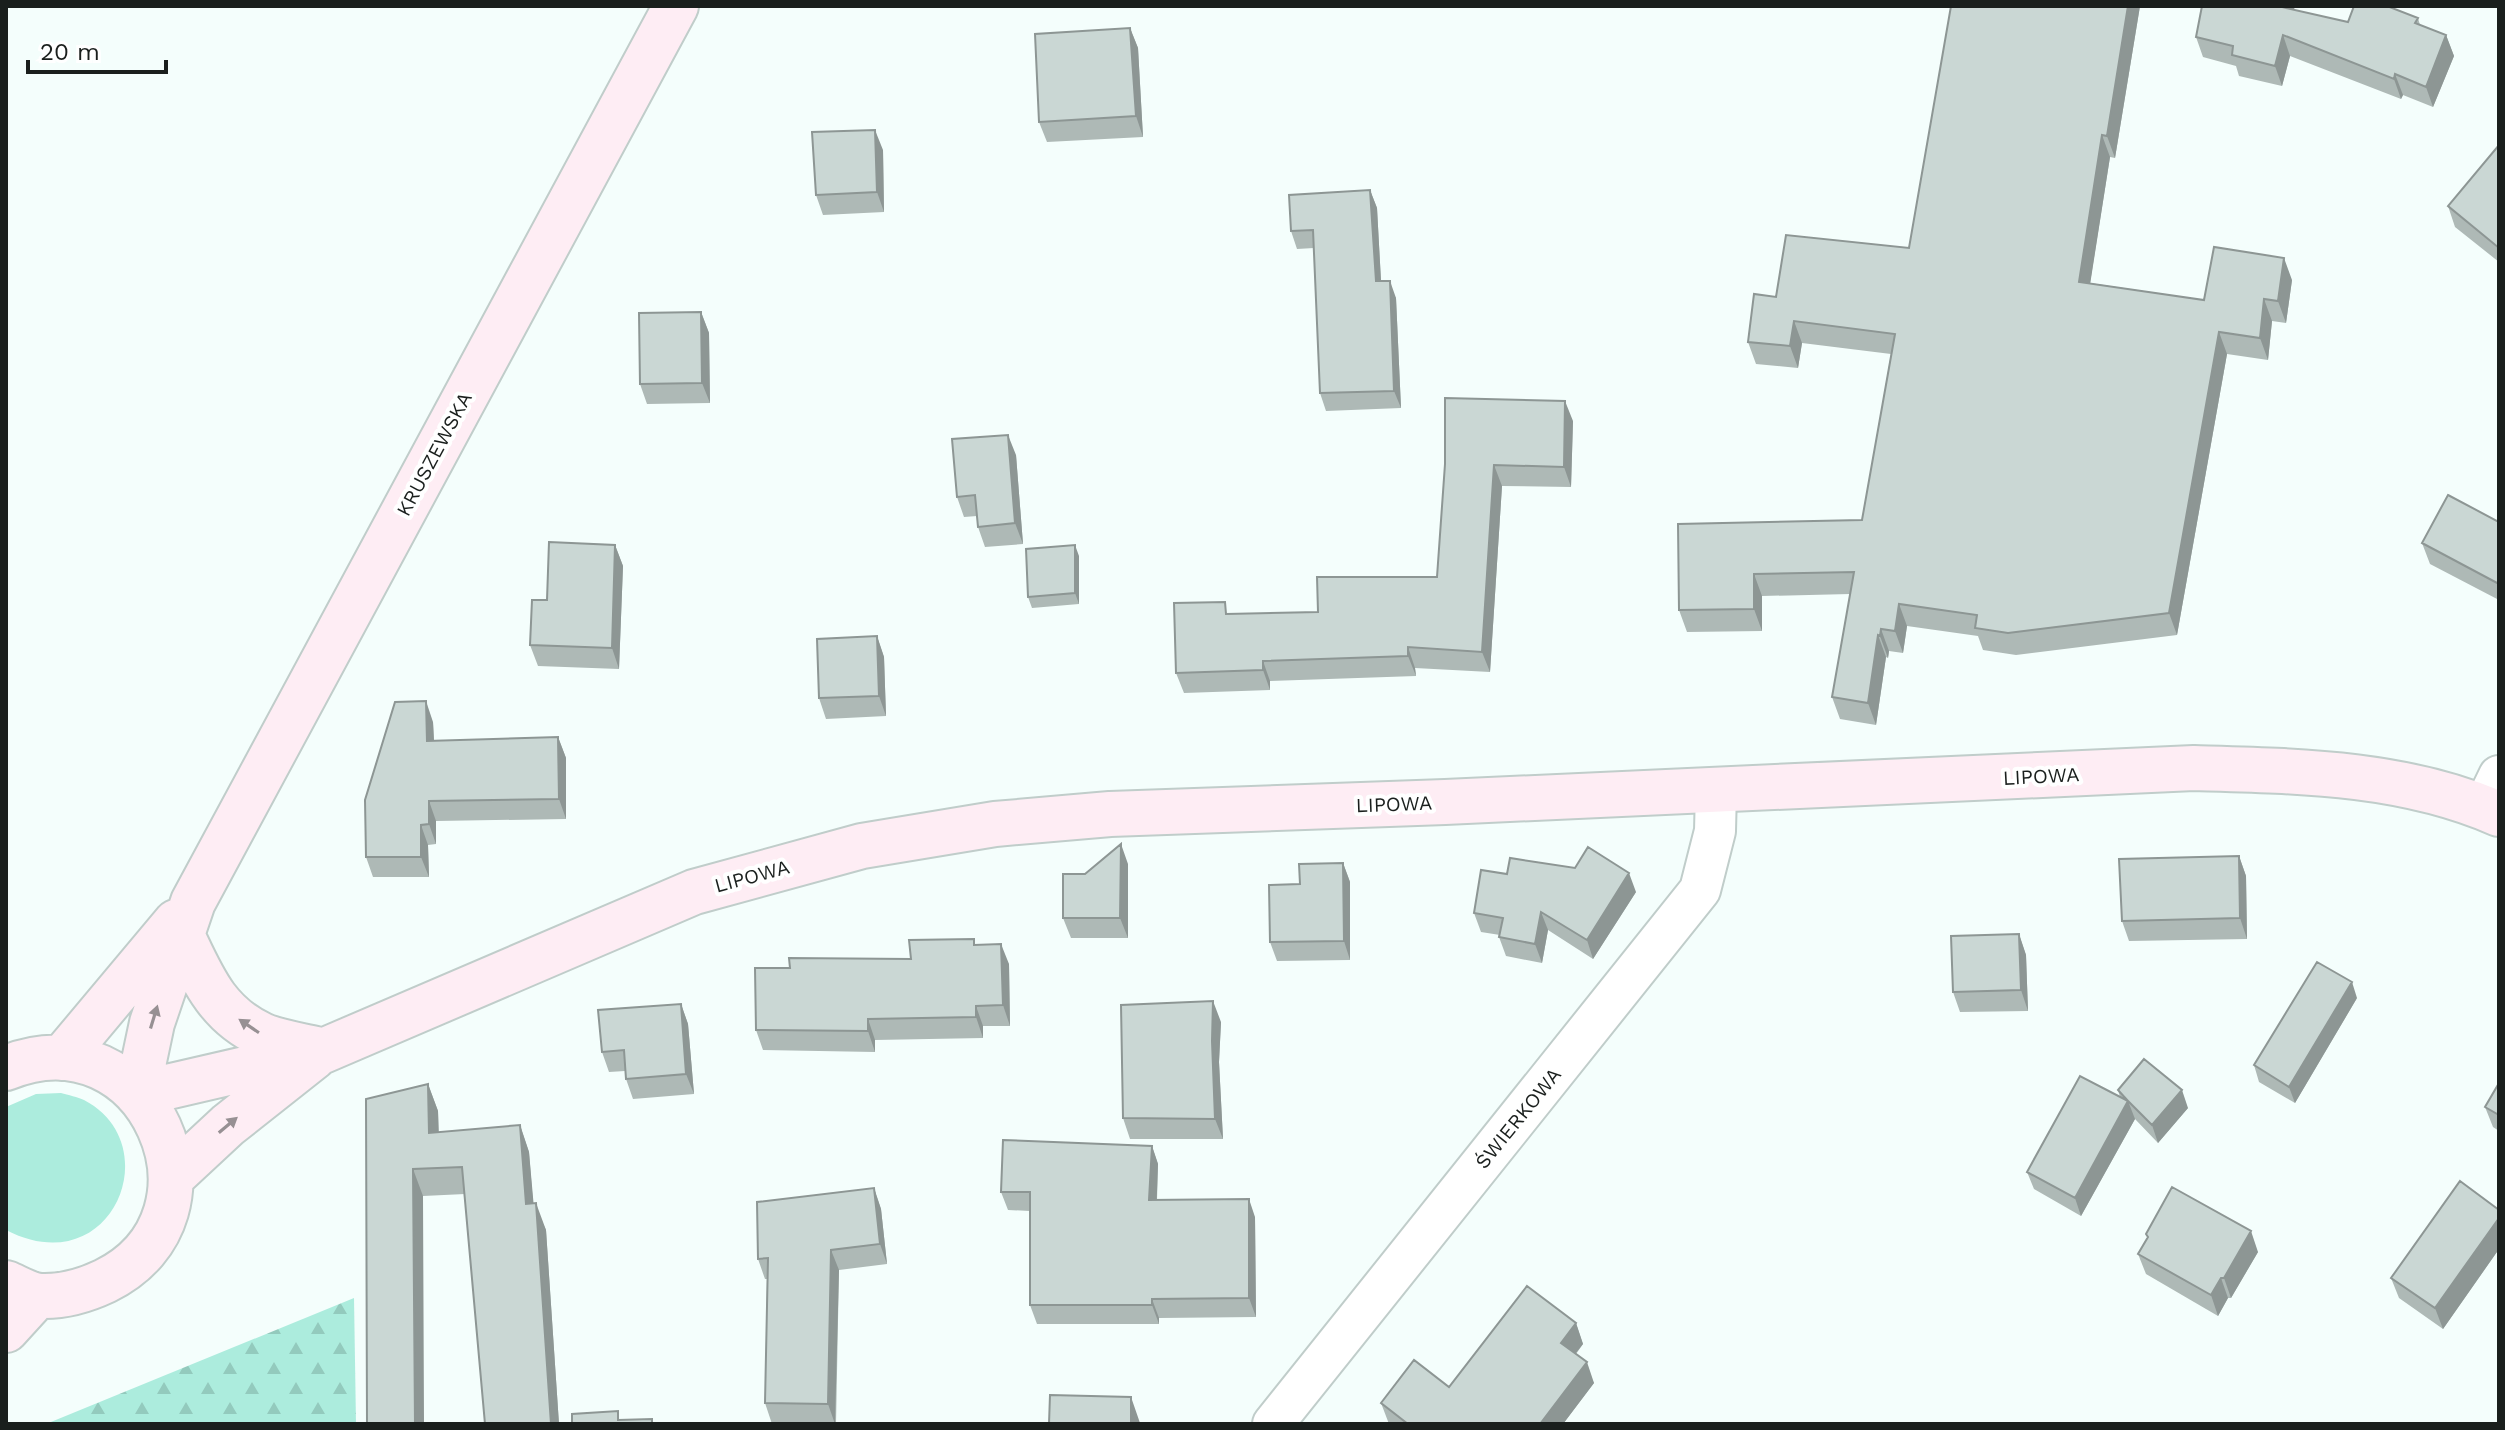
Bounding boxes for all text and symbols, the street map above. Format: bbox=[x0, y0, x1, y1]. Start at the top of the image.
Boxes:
scale bar bbox=[28, 24, 166, 74]
text: 20 m bbox=[40, 38, 100, 66]
street label: KRUSZEWSKA bbox=[391, 388, 477, 520]
street label: LIPOWA bbox=[2002, 762, 2080, 790]
street label: LIPOWA bbox=[1355, 791, 1433, 817]
street label: LIPOWA bbox=[712, 855, 792, 897]
one-way arrow bbox=[148, 1005, 161, 1029]
one-way arrow bbox=[239, 1019, 260, 1034]
street label: ŚWIERKOWA bbox=[1470, 1063, 1566, 1173]
one-way arrow bbox=[218, 1117, 238, 1134]

